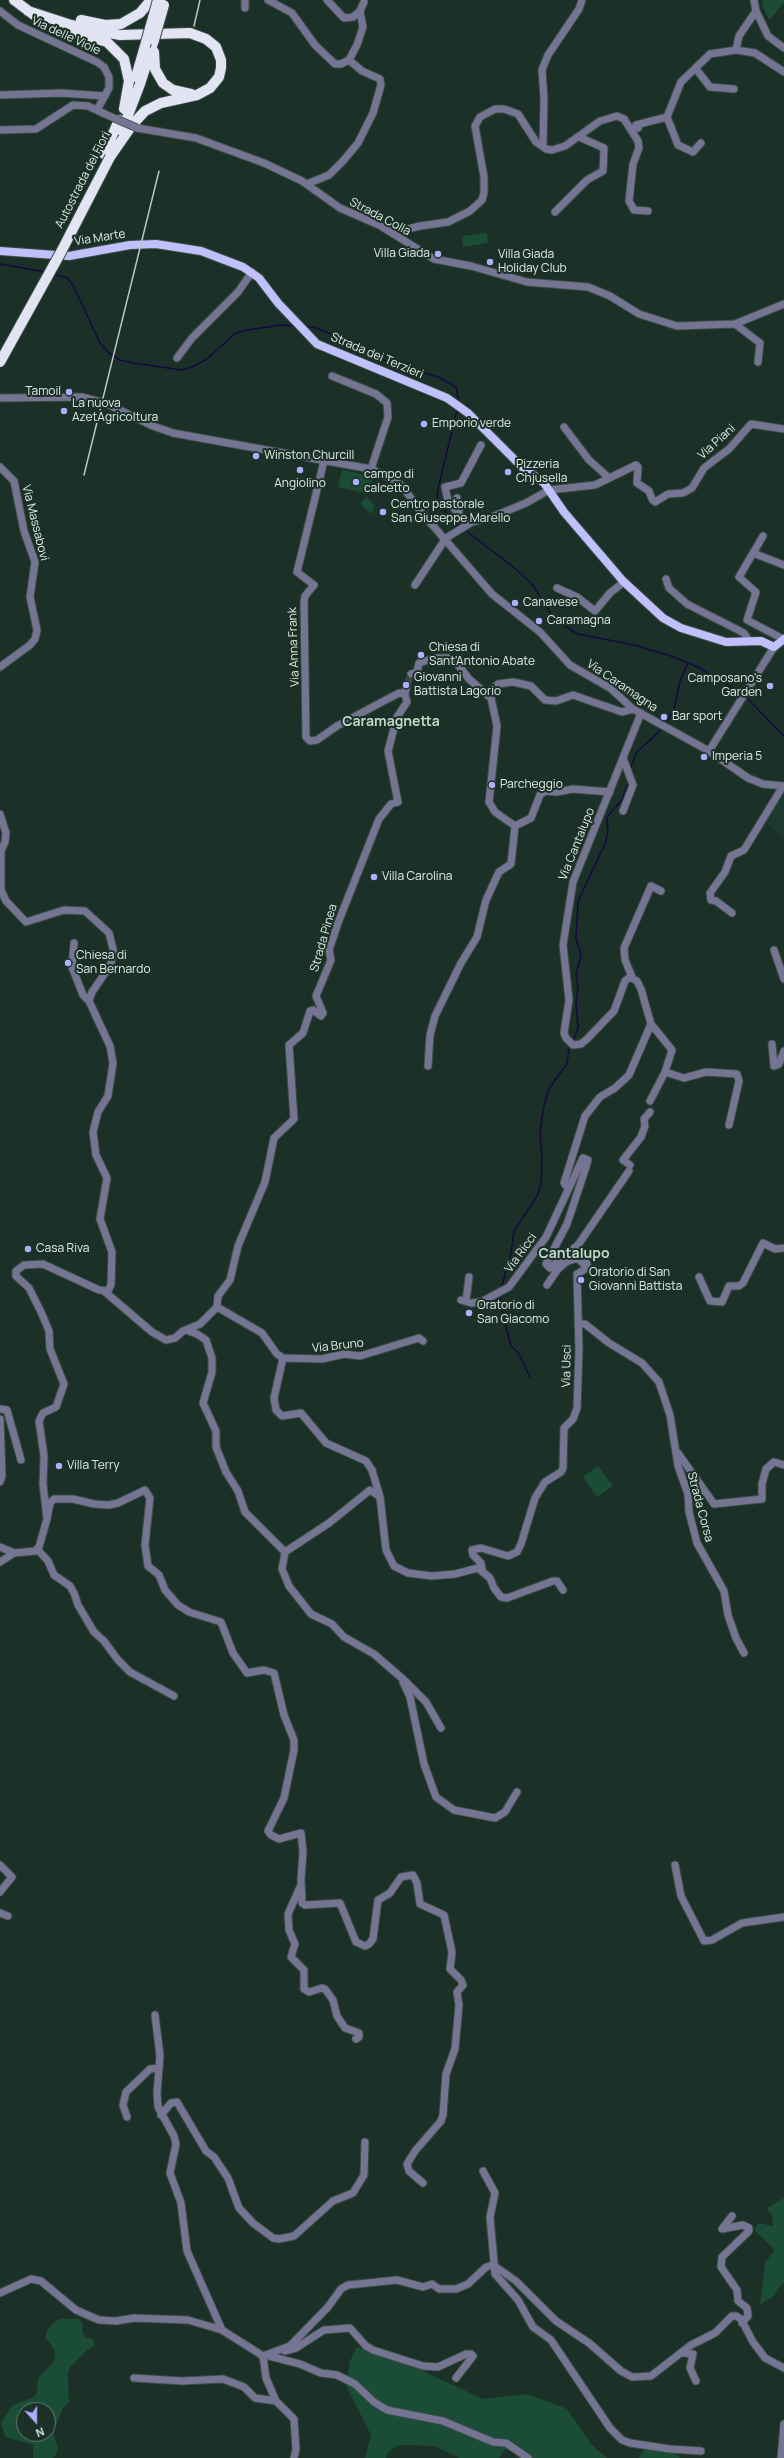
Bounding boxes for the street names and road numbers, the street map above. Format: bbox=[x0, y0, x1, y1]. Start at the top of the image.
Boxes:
street label: Via delle Viole bbox=[29, 14, 103, 58]
street label: Autostrada dei Fiori bbox=[52, 129, 114, 231]
street label: Strada Colla bbox=[347, 195, 413, 239]
street label: Via Marte bbox=[73, 227, 127, 249]
street label: Strada dei Terzieri bbox=[328, 330, 426, 382]
street label: Via Piani bbox=[695, 421, 739, 463]
street label: Via Massabovi bbox=[19, 484, 51, 562]
street label: Via Anna Frank bbox=[285, 607, 303, 687]
street label: Via Caramagna bbox=[584, 657, 660, 715]
street label: Via Cantalupo bbox=[556, 806, 598, 882]
street label: Strada Pinea bbox=[307, 902, 341, 974]
street label: Via Ricci bbox=[502, 1231, 540, 1275]
street label: Via Bruno bbox=[311, 1336, 365, 1356]
street label: Via Usci bbox=[559, 1344, 575, 1388]
street label: Strada Corsa bbox=[684, 1470, 716, 1544]

